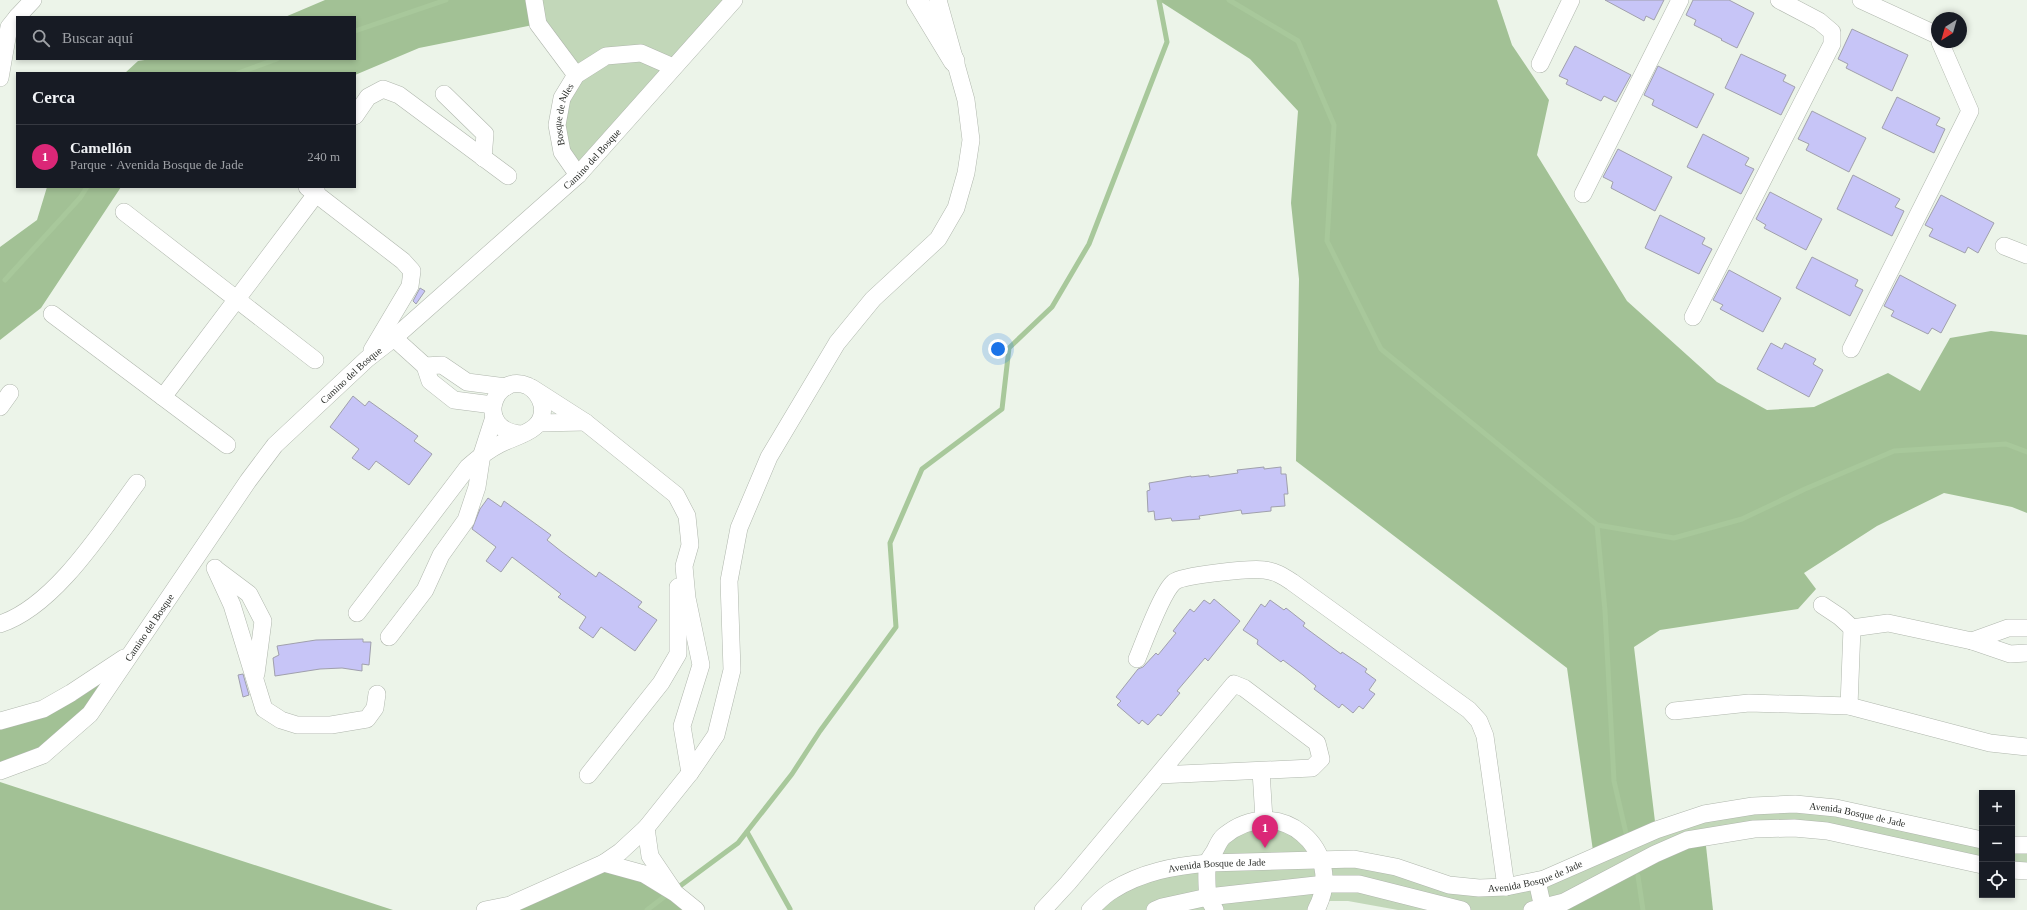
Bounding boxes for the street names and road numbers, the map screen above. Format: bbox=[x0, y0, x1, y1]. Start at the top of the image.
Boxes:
street label: Bosque de Ailes bbox=[552, 81, 576, 147]
street label: Camino del Bosque bbox=[561, 126, 623, 192]
street label: Camino del Bosque bbox=[318, 344, 384, 406]
street label: Camino del Bosque bbox=[122, 591, 176, 663]
street label: Avenida Bosque de Jade bbox=[1809, 800, 1907, 829]
street label: Avenida Bosque de Jade bbox=[1167, 856, 1266, 875]
street label: Avenida Bosque de Jade bbox=[1488, 858, 1584, 894]

